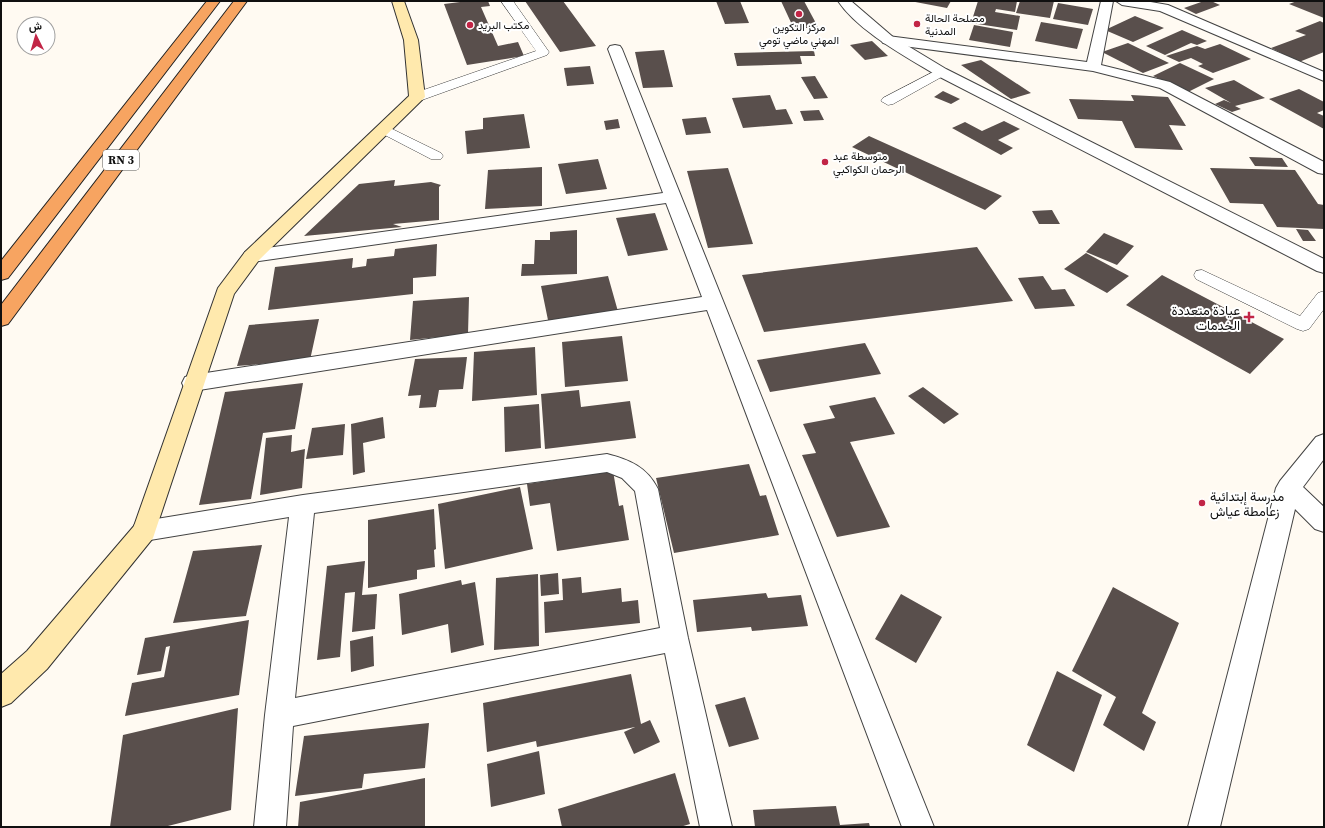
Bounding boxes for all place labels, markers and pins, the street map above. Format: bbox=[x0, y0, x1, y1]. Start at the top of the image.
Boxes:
marker: مركز التكوين المهني ماضي تومي bbox=[794, 9, 804, 19]
place label: مصلحة الحالة المدنية bbox=[925, 11, 985, 39]
place label: مكتب البريد bbox=[478, 18, 529, 33]
marker: مصلحة الحالة المدنية bbox=[912, 19, 922, 29]
marker: مكتب البريد bbox=[465, 20, 475, 30]
place label: مركز التكوين المهني ماضي تومي bbox=[759, 20, 839, 50]
place label: متوسطة عبد الرحمان الكواكبي bbox=[833, 149, 904, 179]
marker: متوسطة عبد الرحمان الكواكبي bbox=[820, 157, 830, 167]
place label: عيادة متعددة الخدمات bbox=[1172, 302, 1240, 334]
marker: عيادة متعددة الخدمات bbox=[1243, 311, 1255, 323]
place label: مدرسة إبتدائية زعامطة عياش bbox=[1210, 488, 1284, 520]
marker: مدرسة إبتدائية زعامطة عياش bbox=[1197, 498, 1207, 508]

